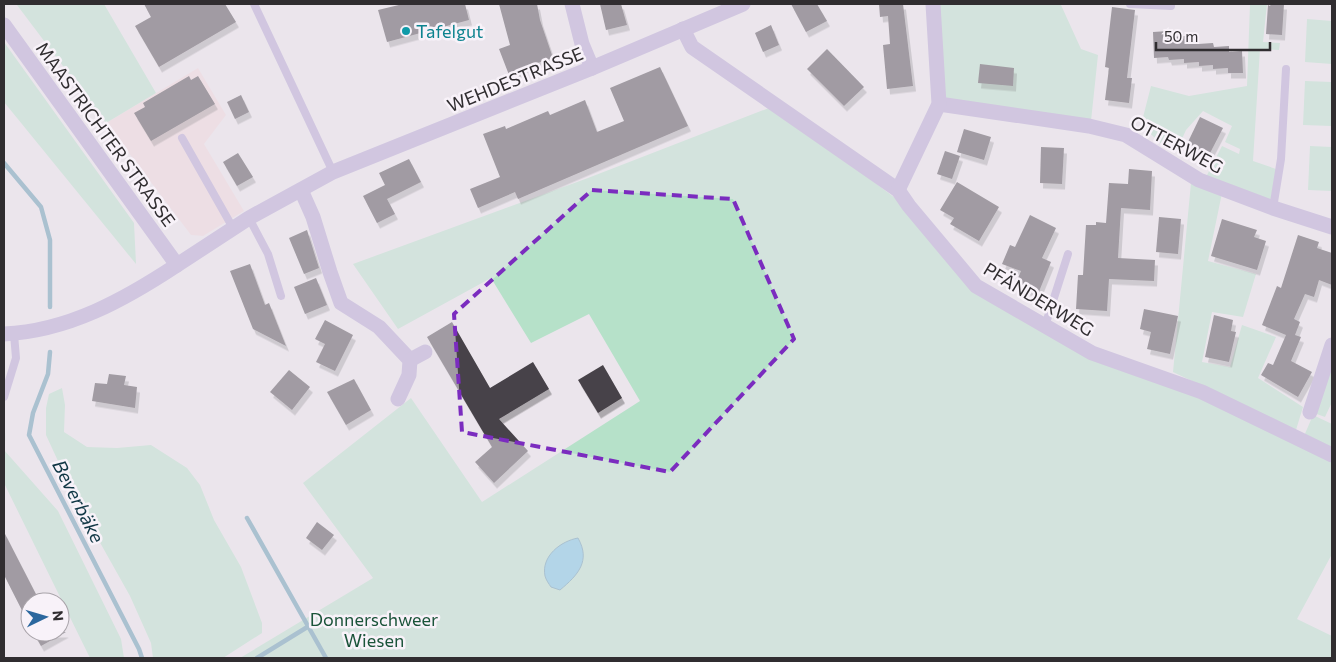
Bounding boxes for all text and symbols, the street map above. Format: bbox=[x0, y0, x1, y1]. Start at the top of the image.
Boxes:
place label: Tafelgut bbox=[416, 20, 483, 42]
scale bar bbox=[1156, 20, 1270, 52]
marker: Tafelgut bbox=[400, 25, 412, 37]
text: 50 m bbox=[1164, 27, 1198, 45]
street label: MAASTRICHTER STRASSE bbox=[32, 37, 180, 231]
street label: WEHDESTRASSE bbox=[444, 42, 586, 116]
street label: OTTERWEG bbox=[1127, 110, 1227, 178]
street label: PFÄNDERWEG bbox=[980, 257, 1098, 341]
water label: Beverbäke bbox=[48, 456, 110, 546]
north arrow bbox=[20, 592, 70, 642]
park label: Donnerschweer Wiesen bbox=[310, 608, 438, 651]
text: N bbox=[50, 610, 67, 622]

